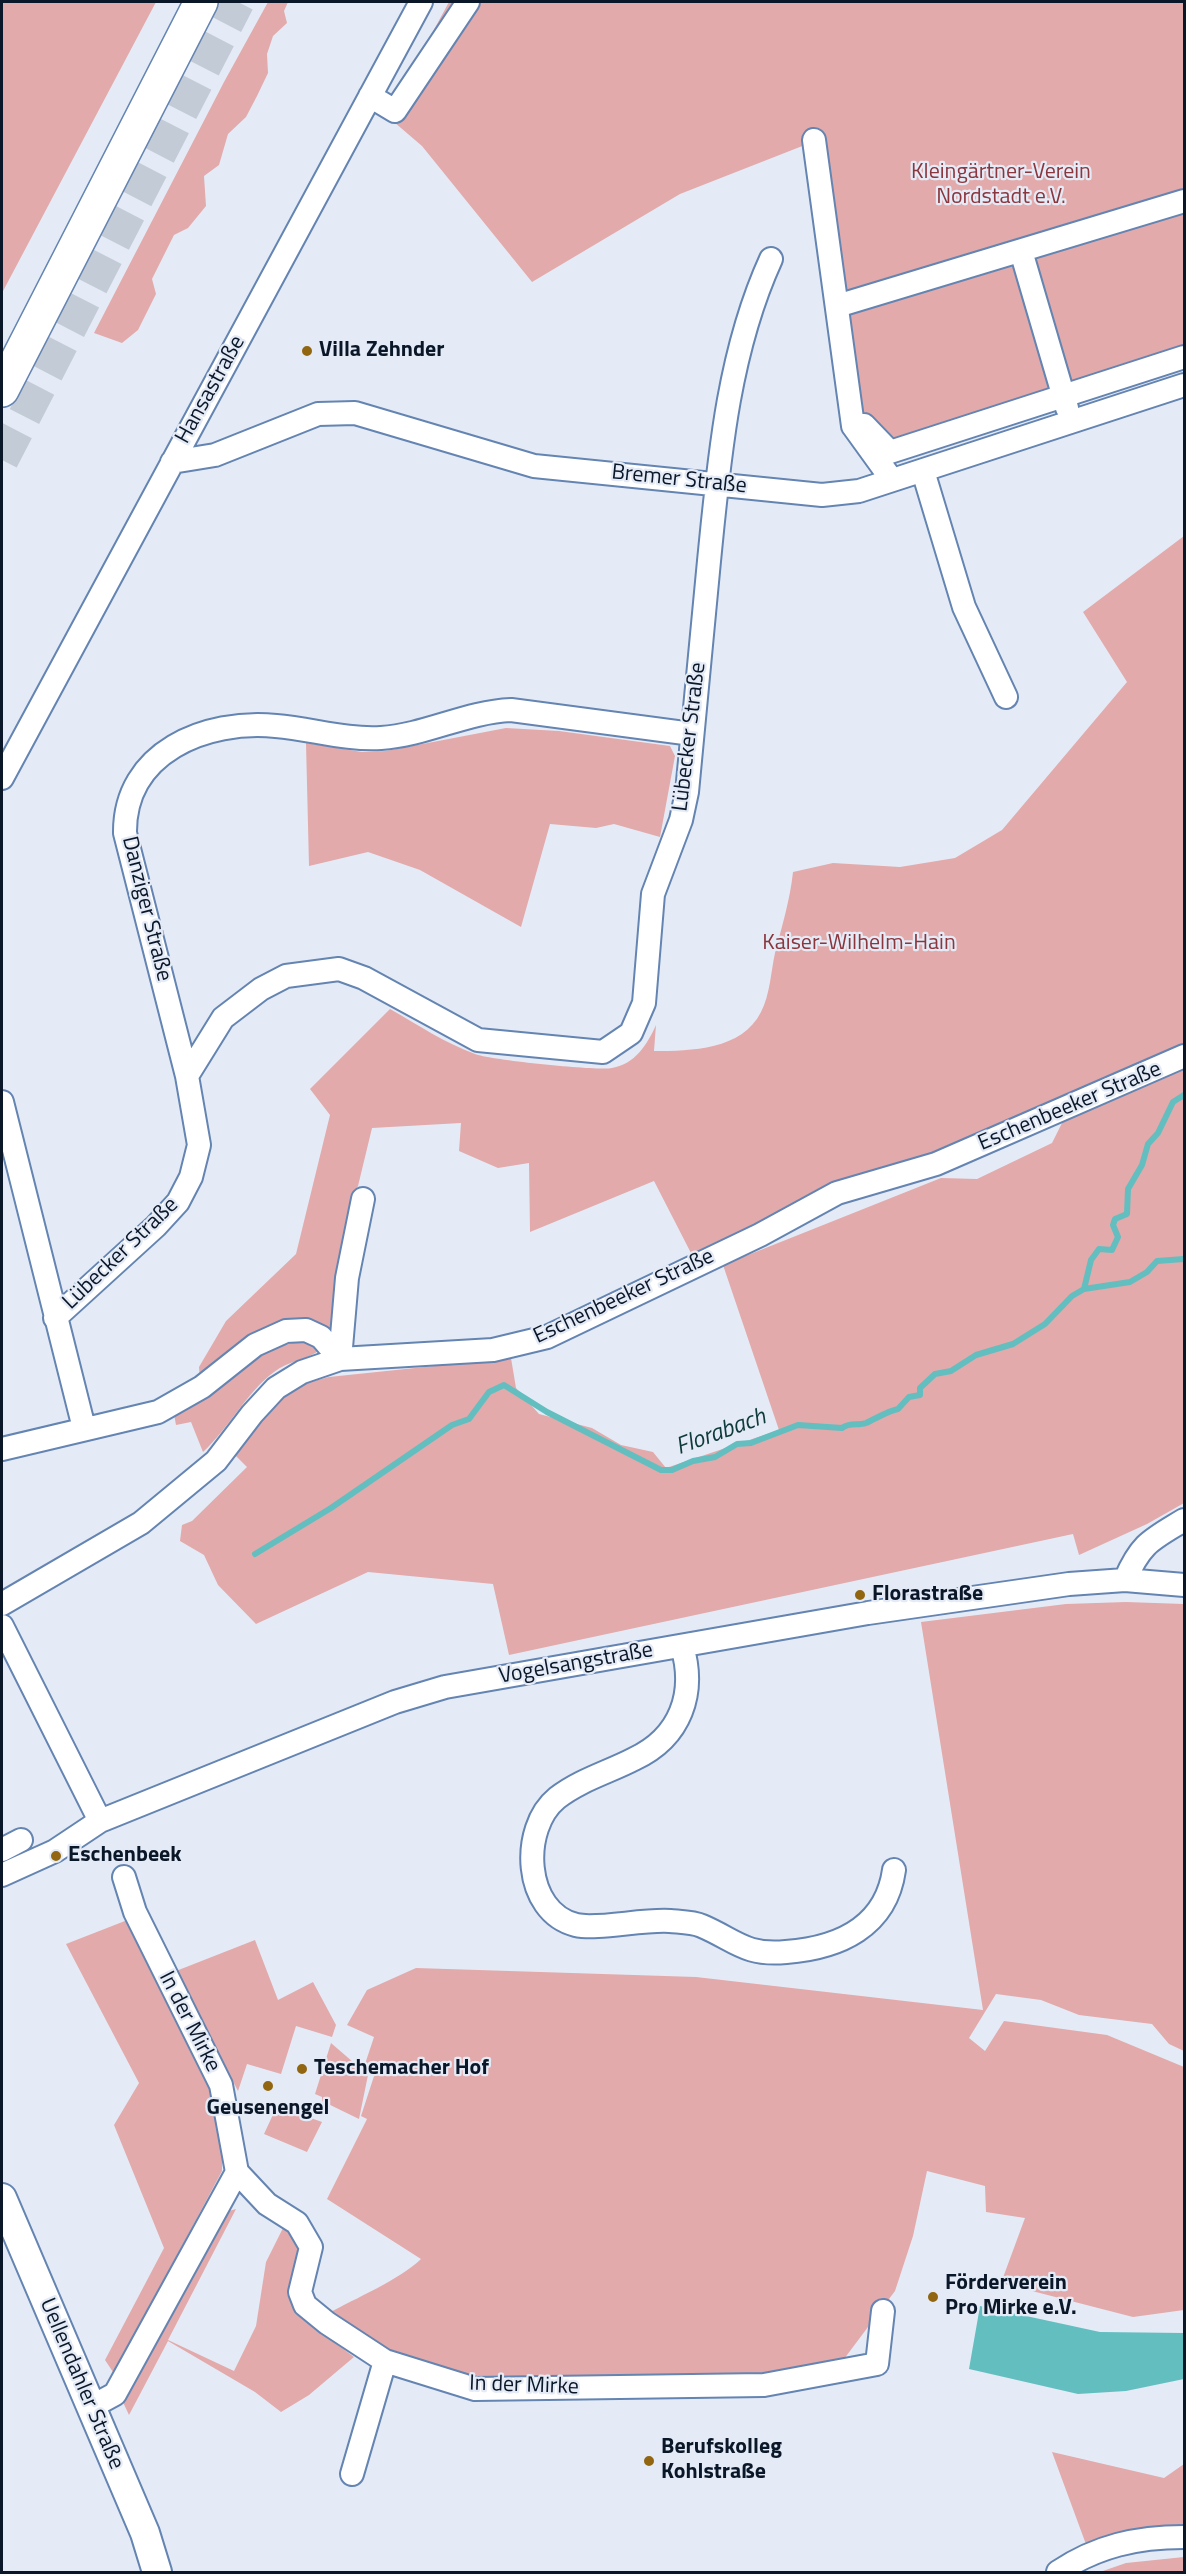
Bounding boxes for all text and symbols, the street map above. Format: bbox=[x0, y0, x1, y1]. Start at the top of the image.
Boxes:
park label: Kleingärtner-Verein Nordstadt e.V. bbox=[911, 160, 1091, 212]
street label: Hansastraße bbox=[171, 331, 251, 449]
place label: Villa Zehnder bbox=[319, 338, 444, 364]
marker: Villa Zehnder bbox=[300, 344, 314, 358]
street label: Bremer Straße bbox=[610, 460, 748, 500]
street label: Lübecker Straße bbox=[668, 661, 712, 813]
street label: Danziger Straße bbox=[115, 834, 177, 984]
park label: Kaiser-Wilhelm-Hain bbox=[762, 931, 956, 957]
street label: Eschenbeeker Straße bbox=[975, 1057, 1165, 1157]
street label: Lübecker Straße bbox=[58, 1192, 184, 1316]
street label: Eschenbeeker Straße bbox=[530, 1244, 718, 1350]
water label: Florabach bbox=[672, 1403, 770, 1463]
place label: Florastraße bbox=[872, 1582, 983, 1608]
marker: Florastraße bbox=[853, 1588, 867, 1602]
street label: Vogelsangstraße bbox=[497, 1637, 655, 1691]
place label: Eschenbeek bbox=[68, 1843, 182, 1869]
marker: Eschenbeek bbox=[49, 1849, 63, 1863]
street label: In der Mirke bbox=[152, 1967, 226, 2077]
place label: Teschemacher Hof bbox=[314, 2056, 489, 2082]
marker: Teschemacher Hof bbox=[295, 2062, 309, 2076]
marker: Geusenengel bbox=[261, 2079, 275, 2093]
place label: Geusenengel bbox=[207, 2096, 329, 2122]
place label: Förderverein Pro Mirke e.V. bbox=[945, 2271, 1077, 2322]
marker: Förderverein Pro Mirke e.V. bbox=[926, 2290, 940, 2304]
street label: Uellendahler Straße bbox=[33, 2295, 129, 2473]
street label: In der Mirke bbox=[469, 2371, 579, 2401]
place label: Berufskolleg Kohlstraße bbox=[661, 2435, 782, 2486]
marker: Berufskolleg Kohlstraße bbox=[642, 2454, 656, 2468]

